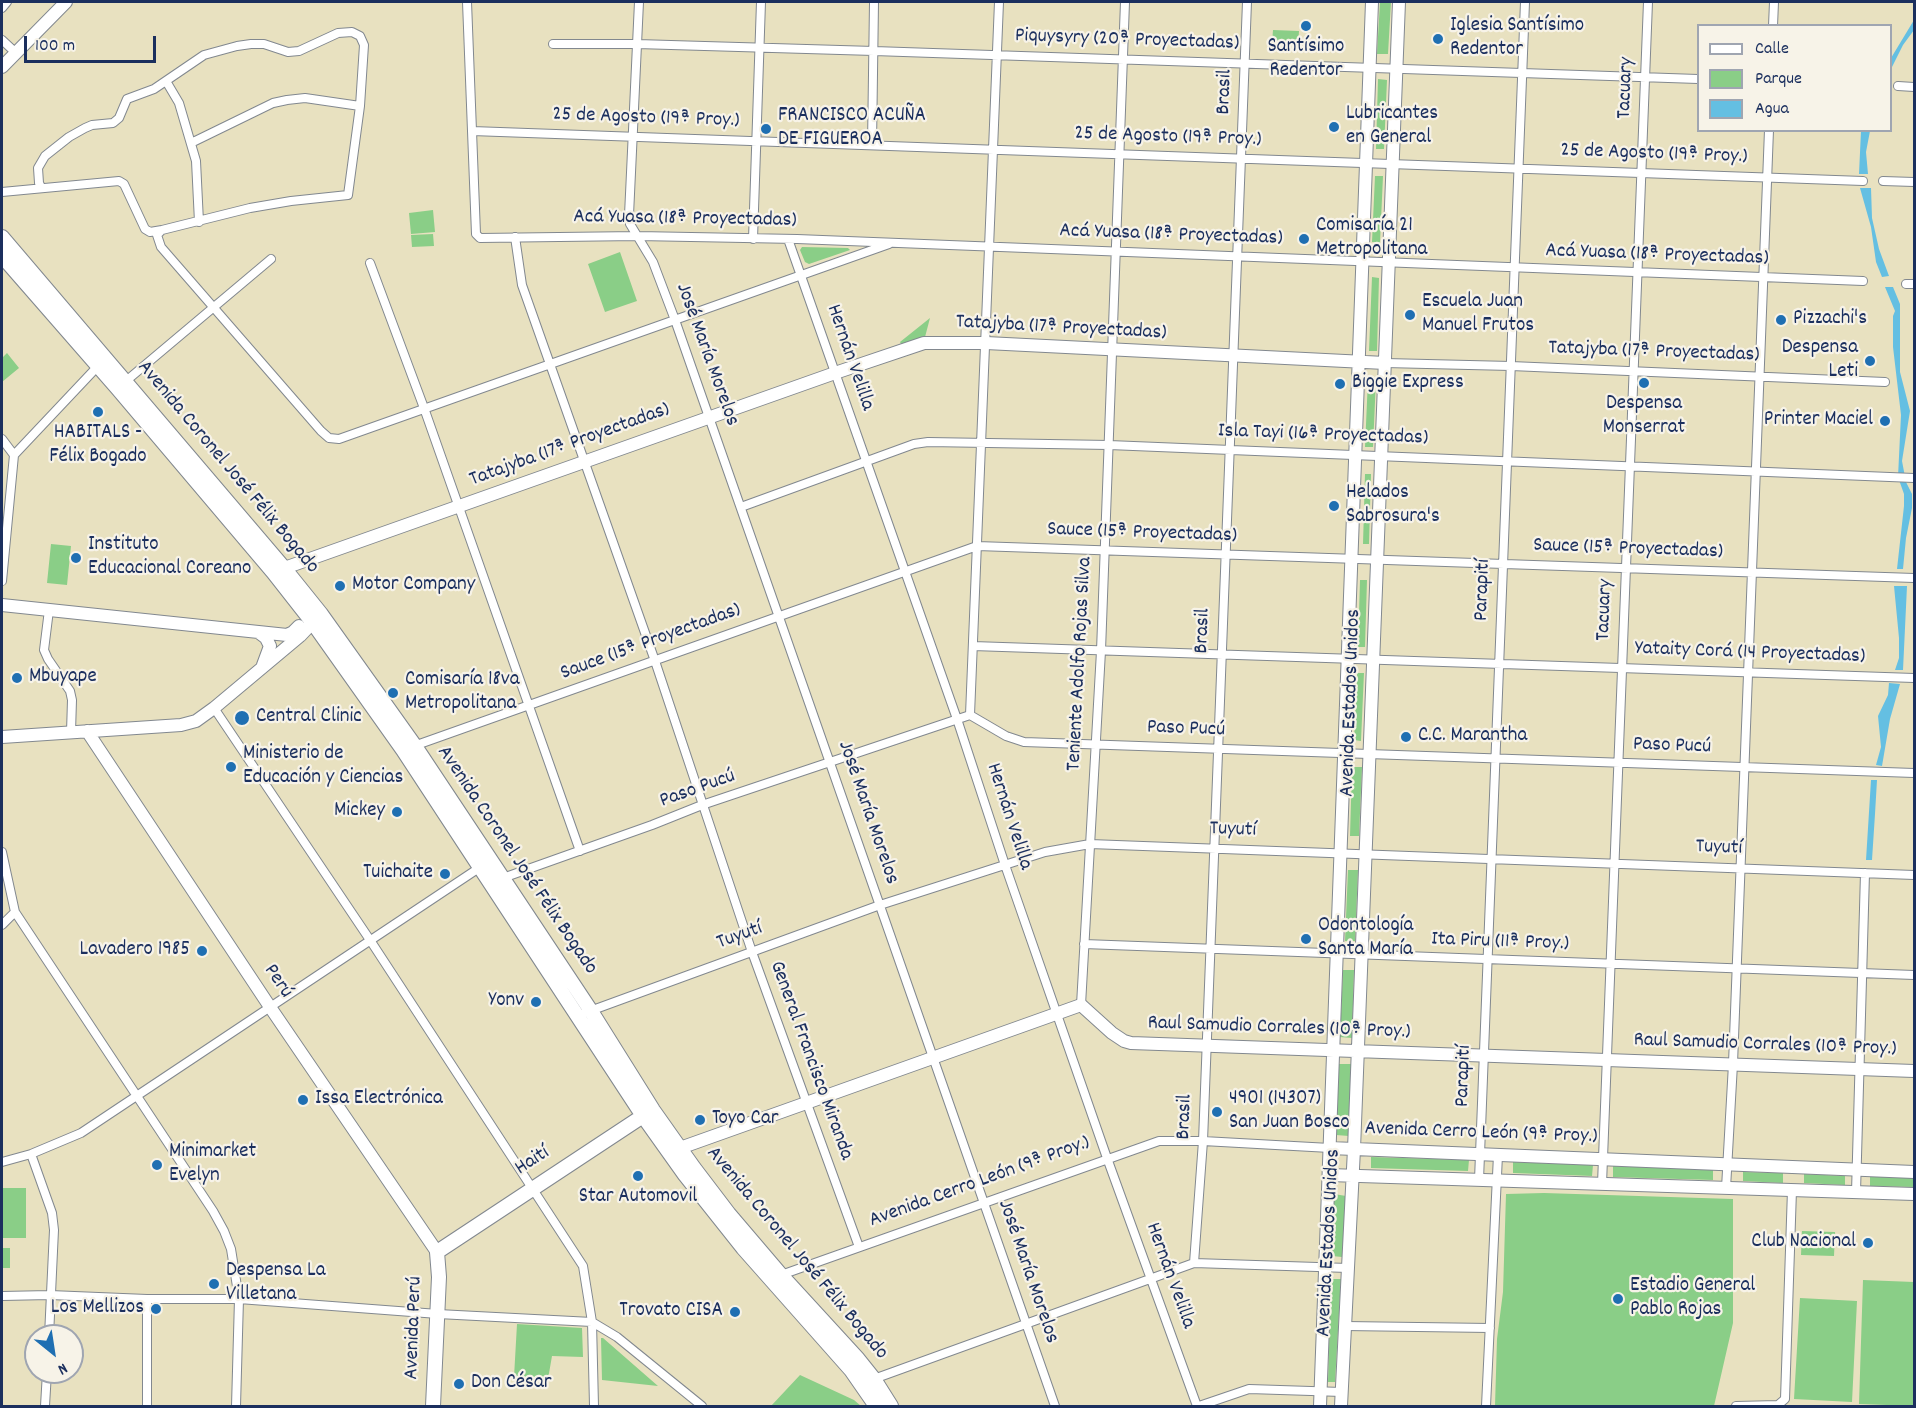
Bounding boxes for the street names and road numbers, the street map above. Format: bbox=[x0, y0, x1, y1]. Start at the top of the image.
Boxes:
street label: Piquysyry (20ª Proyectadas) bbox=[1014, 24, 1240, 58]
street label: Tacuary bbox=[1613, 57, 1641, 119]
street label: Brasil bbox=[1213, 69, 1239, 115]
street label: 25 de Agosto (19ª Proy.) bbox=[552, 103, 740, 135]
street label: 25 de Agosto (19ª Proy.) bbox=[1074, 122, 1262, 154]
street label: 25 de Agosto (19ª Proy.) bbox=[1560, 139, 1748, 171]
street label: Acá Yuasa (18ª Proyectadas) bbox=[573, 205, 797, 235]
street label: Acá Yuasa (18ª Proyectadas) bbox=[1059, 220, 1283, 252]
street label: Acá Yuasa (18ª Proyectadas) bbox=[1545, 240, 1769, 272]
street label: José María Morelos bbox=[669, 280, 743, 430]
street label: Hernán Velilla bbox=[819, 302, 879, 414]
street label: Tatajyba (17ª Proyectadas) bbox=[955, 311, 1167, 347]
street label: Tatajyba (17ª Proyectadas) bbox=[1548, 337, 1760, 369]
street label: Avenida Coronel José Félix Bogado bbox=[131, 356, 323, 580]
street label: Tatajyba (17ª Proyectadas) bbox=[466, 398, 674, 494]
street label: Isla Tayi (16ª Proyectadas) bbox=[1217, 420, 1429, 452]
street label: Sauce (15ª Proyectadas) bbox=[1047, 518, 1237, 550]
street label: Sauce (15ª Proyectadas) bbox=[1533, 534, 1723, 566]
street label: Teniente Adolfo Rojas Silva bbox=[1063, 556, 1099, 772]
street label: Parapití bbox=[1470, 558, 1498, 622]
street label: Tacuary bbox=[1592, 579, 1620, 641]
street label: Sauce (15ª Proyectadas) bbox=[557, 599, 745, 687]
street label: Brasil bbox=[1191, 608, 1217, 654]
street label: Avenida Estados Unidos bbox=[1336, 609, 1368, 797]
street label: Yataity Corá (14 Proyectadas) bbox=[1634, 637, 1866, 671]
street label: Paso Pucú bbox=[1146, 716, 1226, 744]
street label: Paso Pucú bbox=[1632, 733, 1712, 761]
street label: José María Morelos bbox=[831, 738, 903, 888]
street label: Avenida Coronel José Félix Bogado bbox=[430, 742, 602, 980]
street label: Hernán Velilla bbox=[979, 761, 1037, 873]
street label: Paso Pucú bbox=[657, 765, 739, 815]
street label: Tuyutí bbox=[1209, 818, 1257, 844]
street label: Tuyutí bbox=[1695, 836, 1743, 862]
street label: Tuyutí bbox=[714, 917, 766, 957]
street label: Ita Piru (11ª Proy.) bbox=[1431, 928, 1569, 958]
street label: General Francisco Miranda bbox=[762, 958, 858, 1164]
street label: Perú bbox=[257, 960, 297, 1004]
street label: Raul Samudio Corrales (10ª Proy.) bbox=[1147, 1012, 1411, 1046]
street label: Raul Samudio Corrales (10ª Proy.) bbox=[1633, 1029, 1897, 1063]
street label: Parapití bbox=[1451, 1044, 1479, 1108]
street label: Brasil bbox=[1173, 1094, 1199, 1140]
street label: Avenida Cerro León (9ª Proy.) bbox=[1364, 1117, 1598, 1151]
street label: Avenida Cerro León (9ª Proy.) bbox=[866, 1131, 1094, 1235]
street label: Haití bbox=[511, 1142, 555, 1182]
street label: Avenida Coronel José Félix Bogado bbox=[700, 1142, 892, 1366]
street label: Avenida Estados Unidos bbox=[1312, 1148, 1348, 1338]
street label: José María Morelos bbox=[991, 1197, 1063, 1347]
street label: Hernán Velilla bbox=[1138, 1220, 1200, 1332]
street label: Avenida Perú bbox=[401, 1276, 429, 1380]

